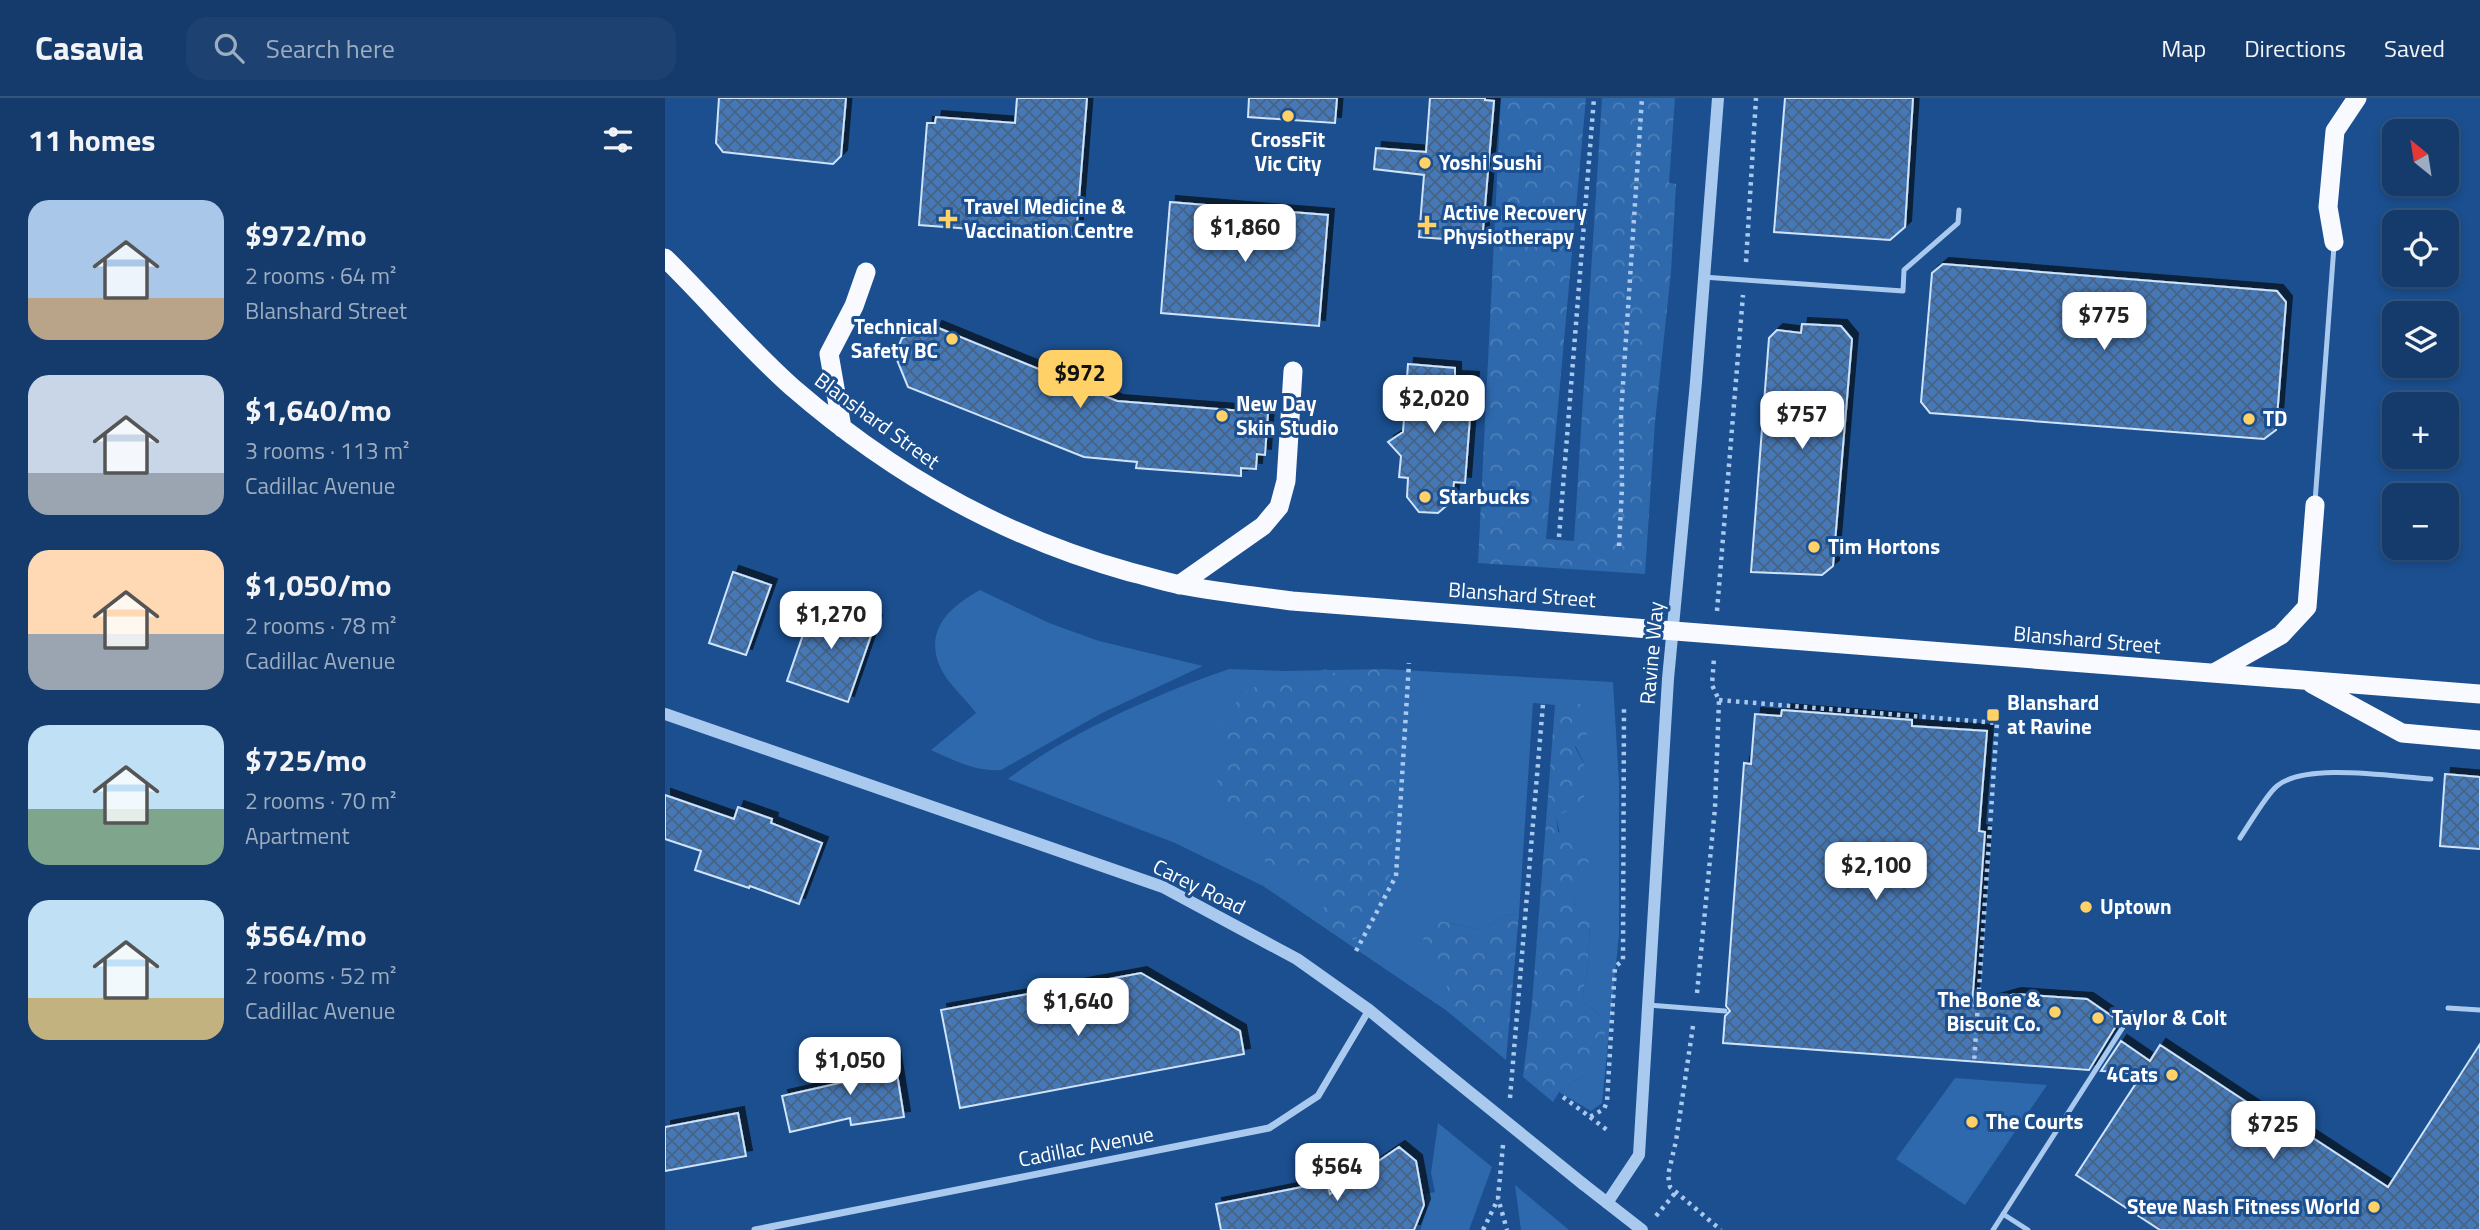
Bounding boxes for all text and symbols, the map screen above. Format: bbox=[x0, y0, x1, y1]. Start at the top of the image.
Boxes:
search box bbox=[186, 17, 676, 80]
text: Casavia bbox=[35, 23, 144, 73]
icon: search bbox=[210, 29, 248, 67]
text: Search here bbox=[266, 29, 395, 68]
text: Map bbox=[2161, 30, 2206, 66]
text: Directions bbox=[2244, 30, 2346, 66]
text: Saved bbox=[2384, 30, 2445, 66]
marker: CrossFit Vic City bbox=[1280, 108, 1296, 124]
text: 11 homes bbox=[28, 117, 155, 163]
north arrow bbox=[2382, 119, 2459, 196]
map controls bbox=[2382, 119, 2459, 560]
icon: filters bbox=[599, 121, 637, 159]
place label: CrossFit Vic City bbox=[1251, 123, 1326, 179]
place label: Yoshi Sushi bbox=[1439, 146, 1542, 178]
marker: Yoshi Sushi bbox=[1417, 155, 1433, 171]
place label: Travel Medicine & Vaccination Centre bbox=[964, 190, 1134, 246]
place label: Active Recovery Physiotherapy bbox=[1443, 196, 1587, 252]
pin: $1,860 bbox=[1188, 204, 1302, 264]
marker: Travel Medicine & Vaccination Centre bbox=[938, 209, 958, 229]
text: $1,860 bbox=[1210, 209, 1280, 244]
button: locate bbox=[2382, 210, 2459, 287]
text: $972/mo bbox=[245, 212, 367, 258]
marker: Active Recovery Physiotherapy bbox=[1417, 215, 1437, 235]
icon: home bbox=[84, 228, 168, 312]
text: 2 rooms · 64 m² bbox=[245, 258, 396, 293]
pin: $775 bbox=[2063, 292, 2145, 352]
text: Blanshard Street bbox=[245, 293, 407, 328]
text: $775 bbox=[2078, 297, 2130, 332]
button: layers bbox=[2382, 301, 2459, 378]
place label: Technical Safety BC bbox=[851, 310, 938, 366]
marker: Technical Safety BC bbox=[944, 331, 960, 347]
pin: $972 bbox=[1039, 350, 1121, 410]
text: $972 bbox=[1054, 355, 1106, 390]
street label: Blanshard Street bbox=[808, 364, 947, 477]
pin: $2,020 bbox=[1377, 376, 1491, 435]
text: $2,020 bbox=[1399, 380, 1469, 415]
text: $1,640/mo bbox=[245, 387, 391, 433]
place label: New Day Skin Studio bbox=[1236, 387, 1339, 443]
pin: $757 bbox=[1761, 392, 1843, 451]
button: + bbox=[2382, 392, 2459, 469]
text: $757 bbox=[1776, 396, 1828, 431]
place label: TD bbox=[2263, 402, 2287, 434]
icon: home bbox=[84, 403, 168, 487]
marker: New Day Skin Studio bbox=[1214, 408, 1230, 424]
marker: TD bbox=[2241, 411, 2257, 427]
text: 3 rooms · 113 m² bbox=[245, 433, 409, 468]
text: Cadillac Avenue bbox=[245, 468, 395, 503]
place label: Starbucks bbox=[1439, 480, 1530, 512]
button: − bbox=[2382, 483, 2459, 560]
marker: Starbucks bbox=[1417, 489, 1433, 505]
place label: Tim Hortons bbox=[1828, 530, 1940, 562]
marker: Tim Hortons bbox=[1806, 539, 1822, 555]
text: $1,050/mo bbox=[245, 562, 391, 608]
street label: Blanshard Street bbox=[1447, 573, 1598, 615]
icon: home bbox=[84, 578, 168, 662]
pin: $1,270 bbox=[774, 592, 888, 651]
text: $1,270 bbox=[796, 596, 866, 631]
street label: Ravine Way bbox=[1631, 600, 1671, 706]
text: 2 rooms · 78 m² bbox=[245, 608, 396, 643]
street label: Blanshard Street bbox=[2012, 617, 2163, 661]
text: Cadillac Avenue bbox=[245, 643, 395, 678]
place label: Blanshard at Ravine bbox=[2007, 686, 2099, 742]
marker: Blanshard at Ravine bbox=[1985, 707, 2001, 723]
text: $725/mo bbox=[245, 737, 367, 783]
icon: home bbox=[84, 753, 168, 837]
text: 2 rooms · 70 m² bbox=[245, 783, 396, 818]
text: Apartment bbox=[245, 818, 350, 853]
pin: $2,100 bbox=[1819, 842, 1933, 902]
text: $2,100 bbox=[1841, 847, 1911, 882]
street label: Carey Road bbox=[1148, 850, 1251, 922]
place label: Uptown bbox=[2100, 890, 2172, 922]
marker: Uptown bbox=[2078, 899, 2094, 915]
text: $564/mo bbox=[245, 912, 367, 958]
icon: home bbox=[84, 928, 168, 1012]
text: 2 rooms · 52 m² bbox=[245, 958, 396, 993]
pin: $1,640 bbox=[1021, 978, 1135, 1038]
text: $1,640 bbox=[1043, 983, 1113, 1018]
place label: The Bone & Biscuit Co. bbox=[1937, 983, 2041, 1039]
text: Cadillac Avenue bbox=[245, 993, 395, 1028]
place label: Taylor & Colt bbox=[2112, 1001, 2227, 1033]
marker: The Bone & Biscuit Co. bbox=[2047, 1004, 2063, 1020]
marker: Taylor & Colt bbox=[2090, 1010, 2106, 1026]
pin: $1,050 bbox=[793, 1038, 907, 1097]
text: $1,050 bbox=[815, 1042, 885, 1077]
place label: 4Cats bbox=[2107, 1058, 2158, 1090]
marker: 4Cats bbox=[2164, 1067, 2180, 1083]
pin: $725 bbox=[2232, 1102, 2314, 1161]
place label: The Courts bbox=[1986, 1105, 2083, 1137]
text: $725 bbox=[2247, 1106, 2299, 1141]
marker: The Courts bbox=[1964, 1114, 1980, 1130]
street label: Cadillac Avenue bbox=[1015, 1117, 1156, 1175]
pin: $564 bbox=[1296, 1144, 1378, 1203]
text: $564 bbox=[1311, 1148, 1363, 1183]
place label: Steve Nash Fitness World bbox=[2127, 1190, 2360, 1222]
marker: Steve Nash Fitness World bbox=[2366, 1199, 2382, 1215]

